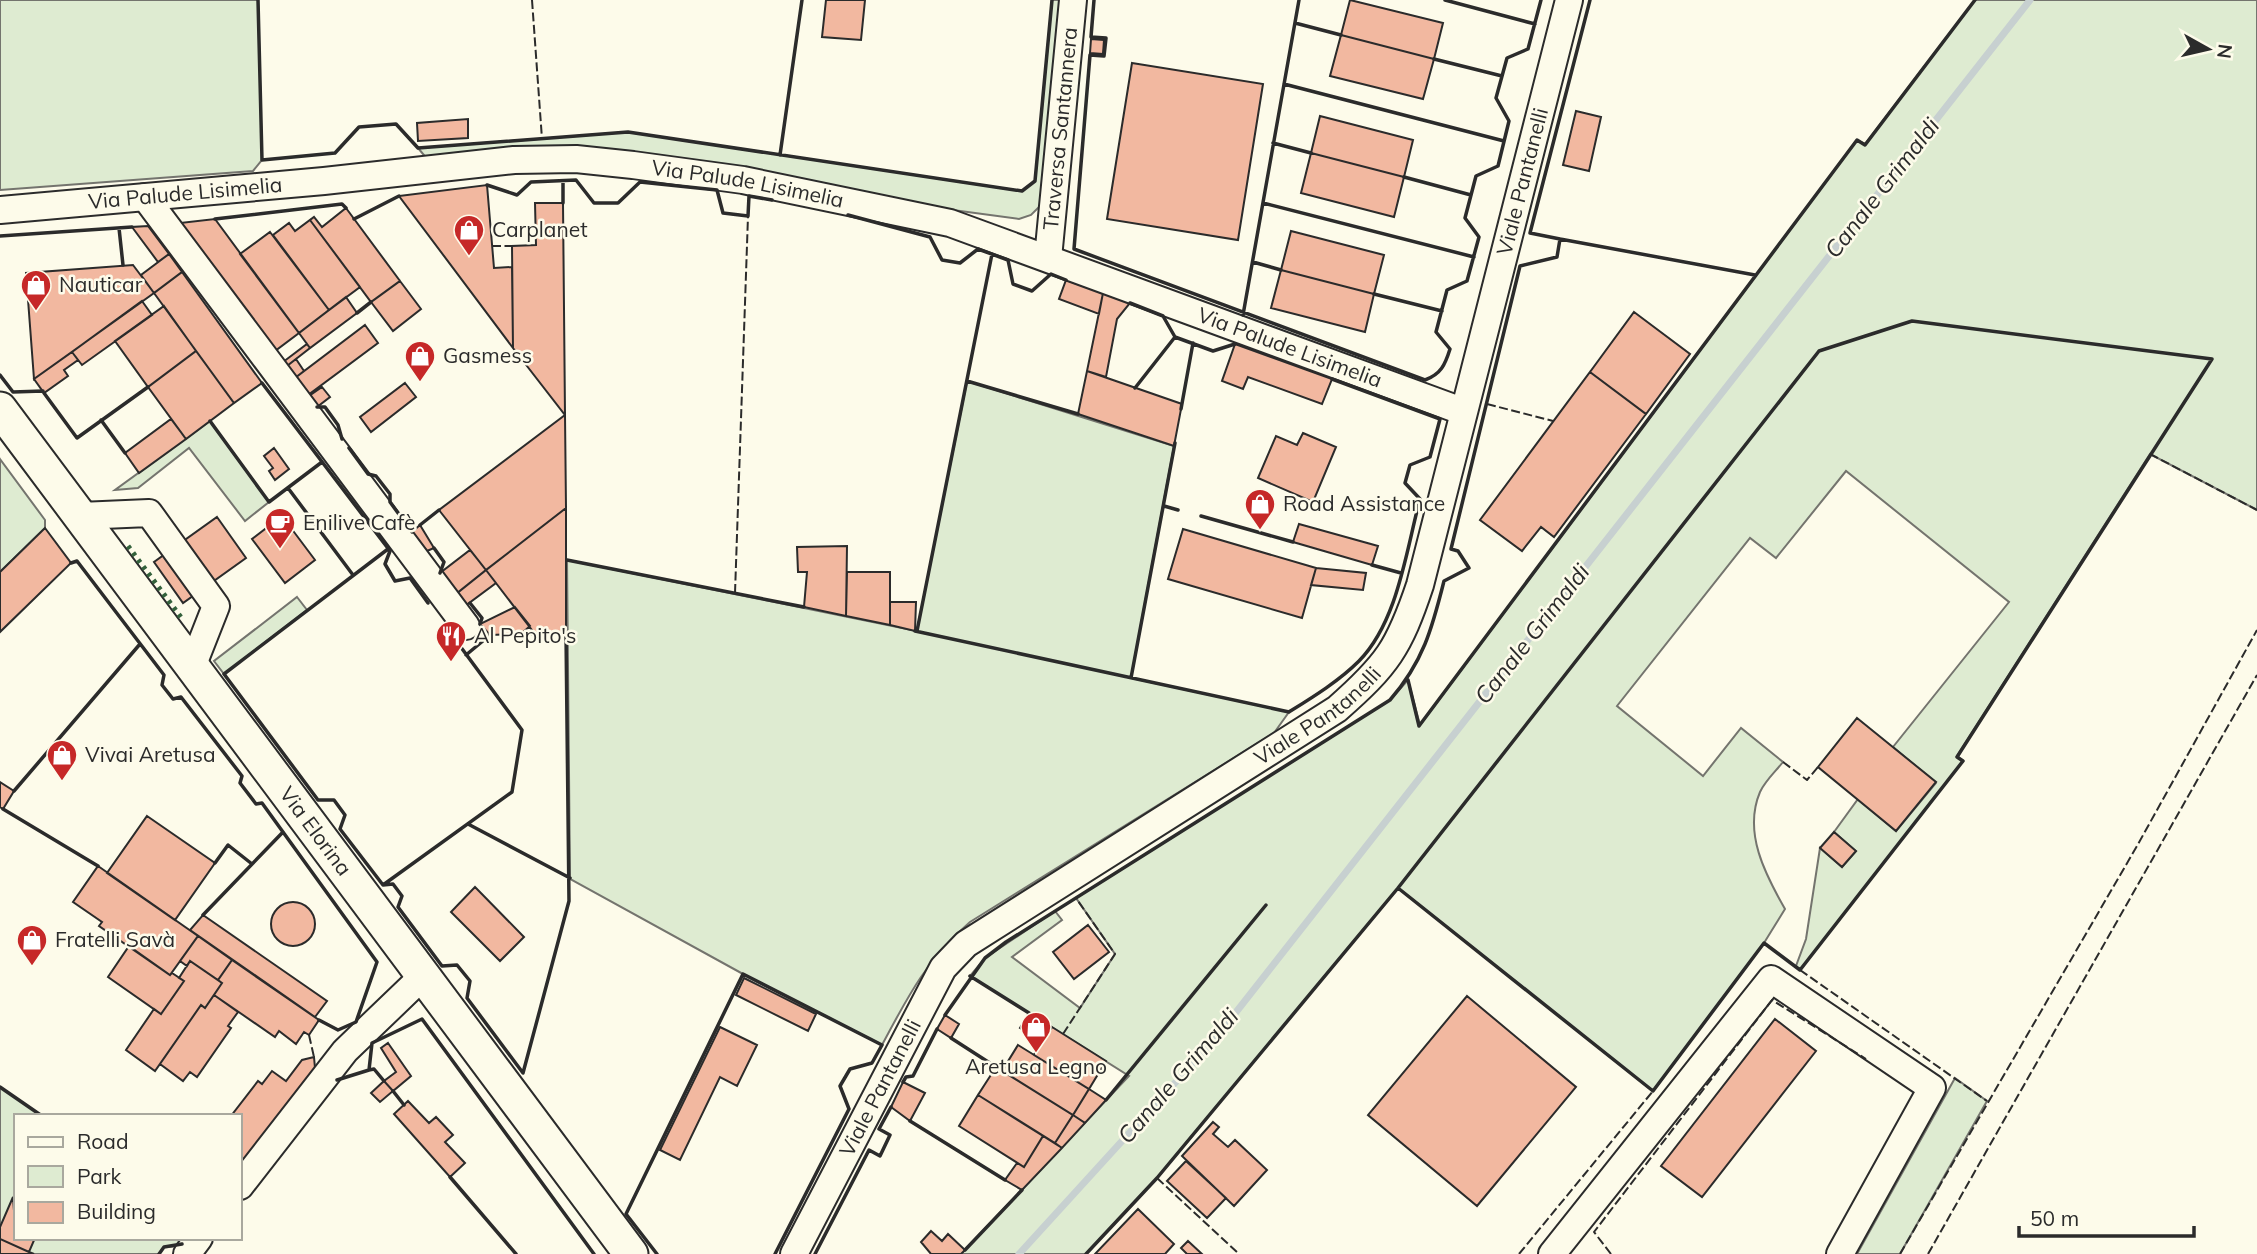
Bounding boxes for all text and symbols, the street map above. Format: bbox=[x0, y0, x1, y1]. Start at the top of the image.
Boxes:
north arrow bbox=[2173, 14, 2243, 84]
street label: Traversa Santannera bbox=[1037, 26, 1082, 231]
text: N bbox=[2212, 43, 2238, 60]
street label: Viale Pantanelli bbox=[1491, 105, 1553, 258]
water label: Canale Grimaldi bbox=[1818, 111, 1946, 264]
street label: Via Palude Lisimelia bbox=[650, 154, 846, 213]
street label: Via Palude Lisimelia bbox=[87, 171, 283, 214]
shop icon: Carplanet bbox=[452, 213, 486, 257]
place label: Carplanet bbox=[492, 216, 588, 242]
shop icon: Nauticar bbox=[19, 268, 53, 312]
place label: Nauticar bbox=[59, 271, 143, 297]
street label: Via Palude Lisimelia bbox=[1194, 301, 1386, 393]
shop icon: Gasmess bbox=[403, 339, 437, 383]
place label: Gasmess bbox=[443, 342, 532, 368]
shop icon: Road Assistance bbox=[1243, 487, 1277, 531]
place label: Road Assistance bbox=[1283, 490, 1445, 516]
cafe icon: Enilive Cafè bbox=[263, 506, 297, 550]
place label: Enilive Cafè bbox=[303, 509, 415, 535]
water label: Canale Grimaldi bbox=[1468, 557, 1596, 710]
restaurant icon: Al Pepito's bbox=[434, 619, 468, 663]
place label: Al Pepito's bbox=[474, 622, 576, 648]
street label: Viale Pantanelli bbox=[1249, 661, 1386, 770]
shop icon: Vivai Aretusa bbox=[45, 738, 79, 782]
place label: Vivai Aretusa bbox=[85, 741, 216, 767]
street label: Via Elorina bbox=[274, 781, 358, 880]
shop icon: Fratelli Savà bbox=[15, 923, 49, 967]
place label: Fratelli Savà bbox=[55, 926, 175, 952]
water label: Canale Grimaldi bbox=[1111, 1002, 1245, 1149]
shop icon: Aretusa Legno bbox=[1019, 1010, 1053, 1054]
street label: Viale Pantanelli bbox=[833, 1015, 926, 1161]
place label: Aretusa Legno bbox=[965, 1053, 1107, 1079]
legend bbox=[14, 1114, 242, 1240]
text: Road bbox=[77, 1128, 128, 1154]
text: Park bbox=[77, 1163, 121, 1189]
scale bar bbox=[2019, 1194, 2194, 1238]
text: Building bbox=[77, 1198, 156, 1224]
text: 50 m bbox=[2030, 1205, 2079, 1231]

